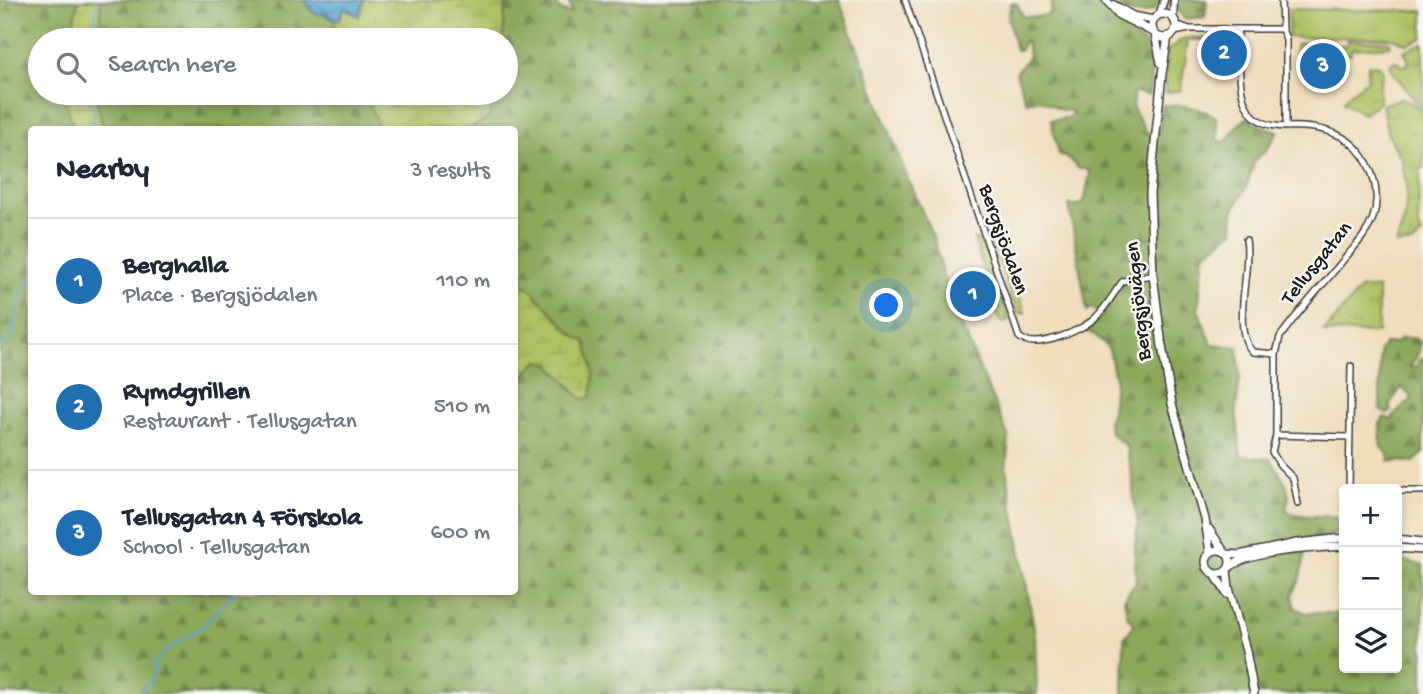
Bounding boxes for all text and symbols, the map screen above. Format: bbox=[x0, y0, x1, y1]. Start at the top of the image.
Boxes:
pin: 2 bbox=[1201, 27, 1247, 79]
search box bbox=[28, 28, 518, 105]
pin: 3 bbox=[1300, 40, 1346, 92]
icon: search bbox=[52, 48, 90, 86]
text: Search here bbox=[108, 51, 236, 82]
text: Nearby bbox=[56, 154, 149, 189]
text: 3 results bbox=[410, 158, 490, 185]
street label: Bergsjödalen bbox=[971, 181, 1033, 299]
street label: Tellusgatan bbox=[1276, 217, 1359, 311]
street label: Bergsjövägen bbox=[1121, 240, 1159, 363]
text: Berghalla bbox=[123, 252, 228, 283]
text: 1 bbox=[74, 268, 84, 295]
text: 110 m bbox=[437, 268, 490, 295]
pin: 1 bbox=[950, 268, 996, 320]
text: Place · Bergsjödalen bbox=[123, 283, 317, 310]
your location bbox=[869, 288, 903, 322]
text: Rymdgrillen bbox=[123, 378, 250, 409]
text: 2 bbox=[73, 394, 85, 421]
text: 510 m bbox=[434, 394, 490, 421]
text: Restaurant · Tellusgatan bbox=[123, 409, 357, 436]
map controls bbox=[1339, 484, 1402, 673]
button: + bbox=[1339, 484, 1402, 547]
text: Tellusgatan 4 Förskola bbox=[123, 504, 362, 535]
text: 3 bbox=[73, 520, 85, 547]
text: 600 m bbox=[430, 520, 490, 547]
text: School · Tellusgatan bbox=[123, 535, 310, 562]
button: − bbox=[1339, 547, 1402, 610]
button: layers bbox=[1339, 610, 1402, 673]

